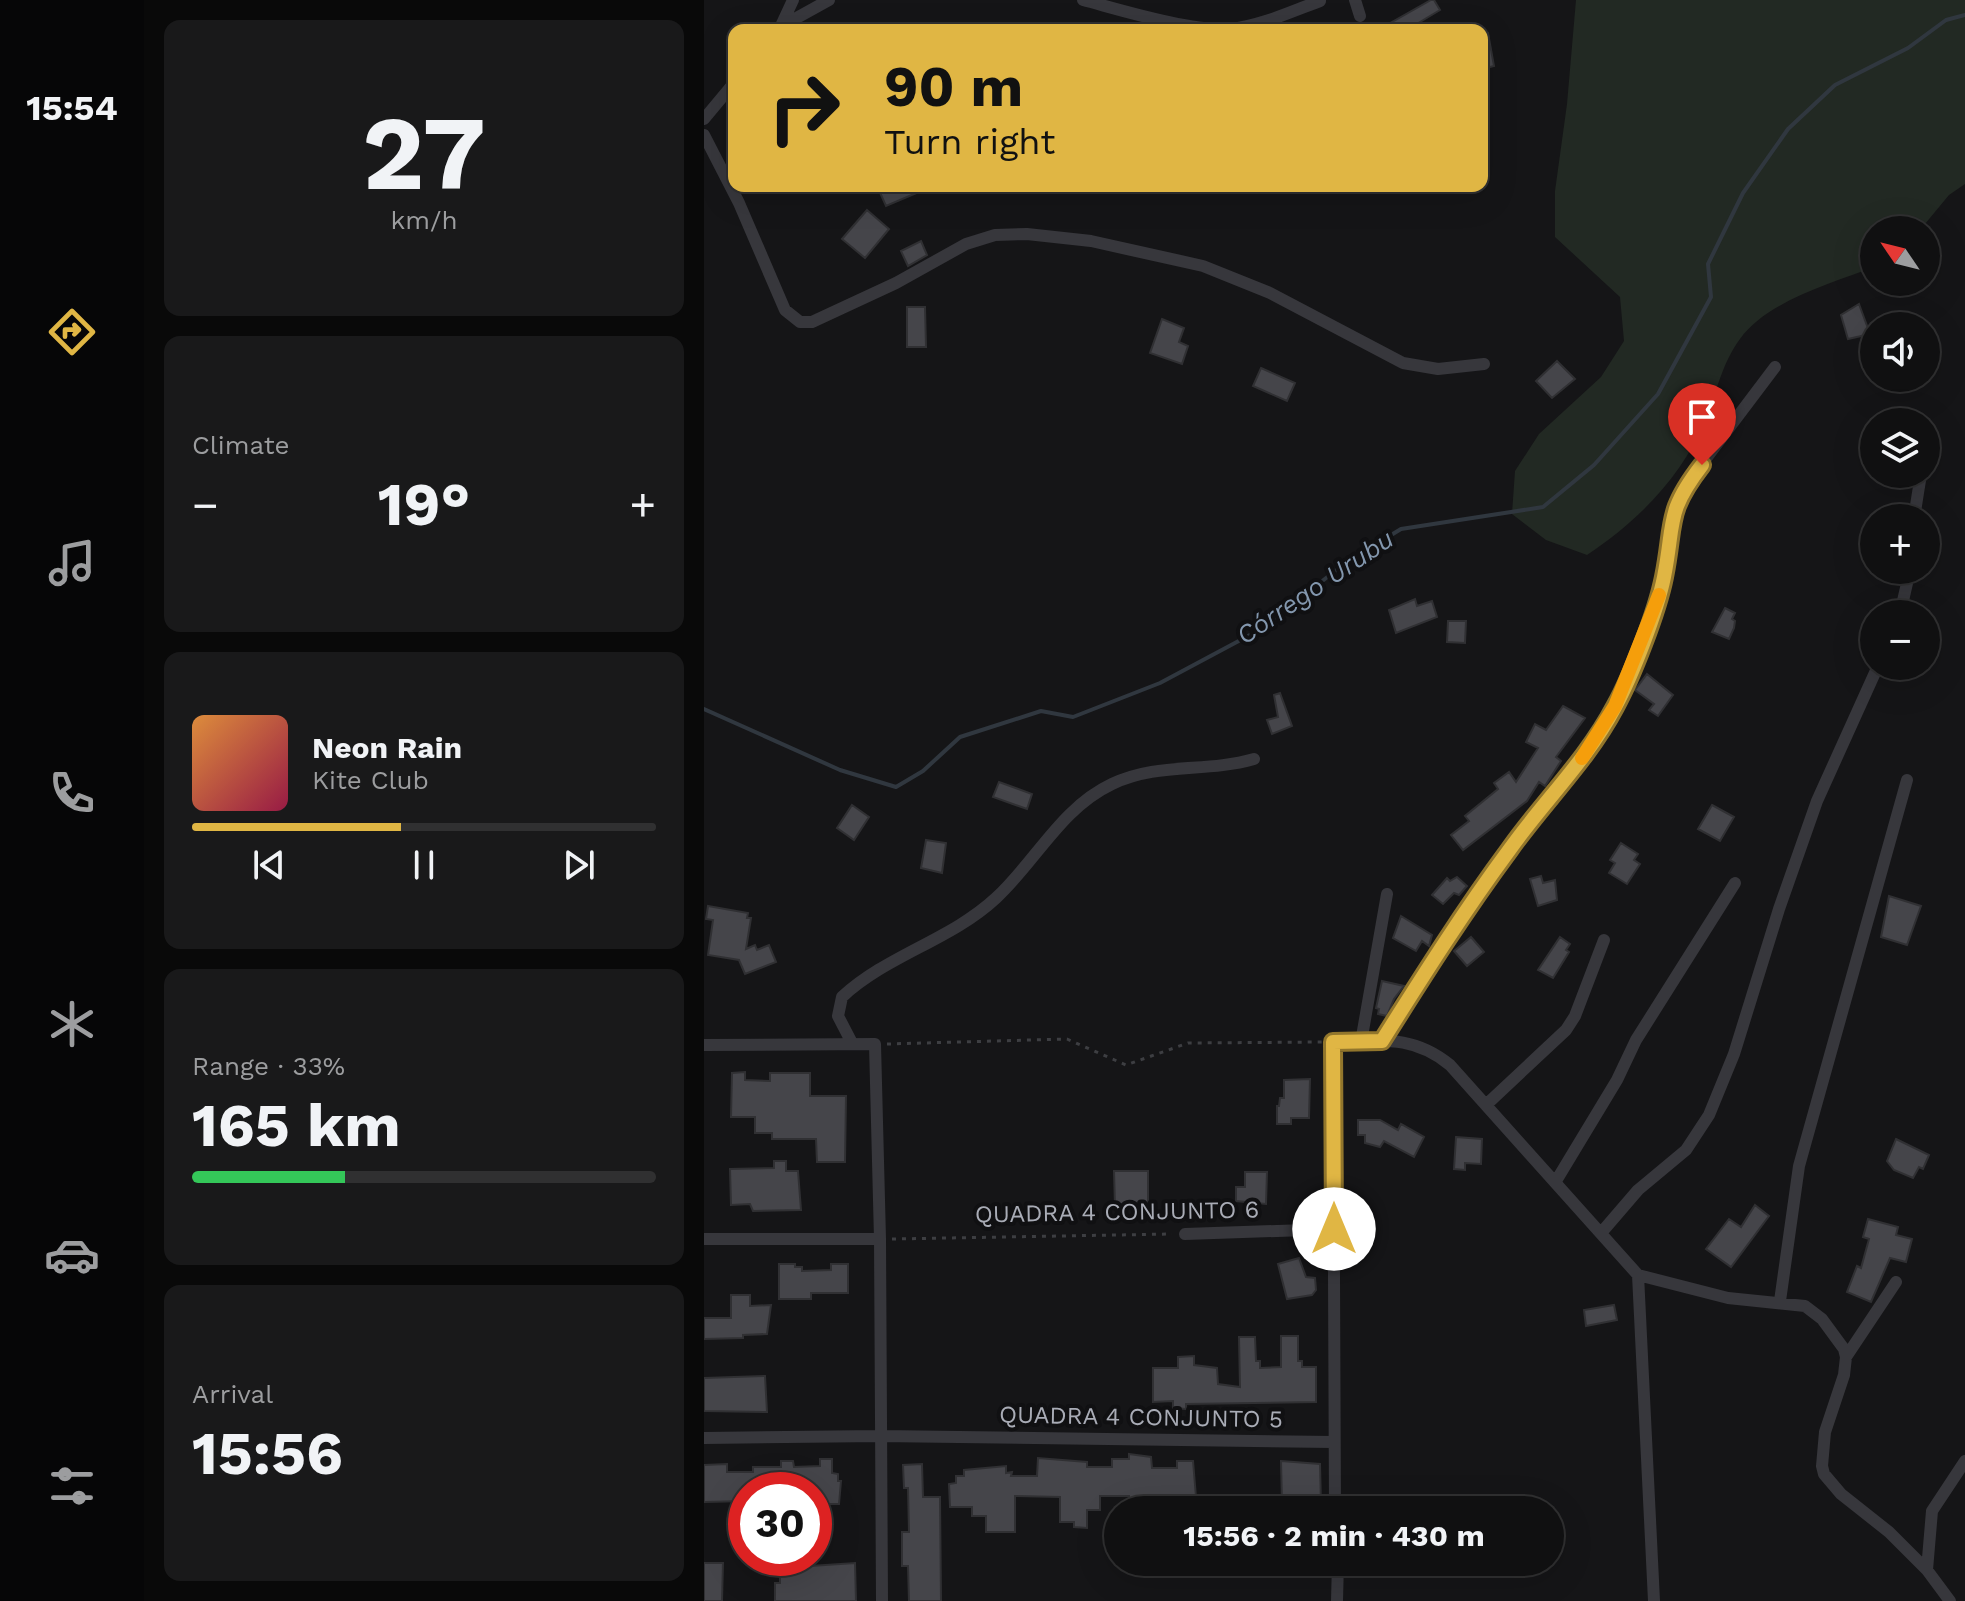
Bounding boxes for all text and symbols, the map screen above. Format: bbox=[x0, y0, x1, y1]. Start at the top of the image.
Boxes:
text: 90 m bbox=[884, 54, 1023, 120]
icon: right bbox=[752, 56, 856, 160]
text: 15:54 bbox=[26, 87, 118, 129]
text: 27 bbox=[362, 92, 486, 214]
text: Turn right bbox=[884, 121, 1055, 163]
text: km/h bbox=[391, 205, 457, 235]
north arrow bbox=[1860, 216, 1940, 296]
map controls bbox=[1860, 216, 1940, 680]
icon: directions bbox=[44, 304, 100, 360]
button: sound bbox=[1860, 312, 1940, 392]
pin bbox=[1668, 383, 1736, 465]
icon: arrive bbox=[1680, 395, 1724, 439]
button: layers bbox=[1860, 408, 1940, 488]
text: Climate bbox=[192, 430, 290, 460]
text: 19° bbox=[378, 469, 470, 540]
text: − bbox=[192, 479, 219, 531]
text: + bbox=[629, 479, 656, 531]
button: + bbox=[1860, 504, 1940, 584]
water label: Córrego Urubu bbox=[1231, 524, 1399, 650]
icon: music bbox=[44, 535, 100, 591]
button: − bbox=[1860, 600, 1940, 680]
text: Neon Rain bbox=[312, 730, 462, 765]
icon: phone bbox=[44, 765, 100, 821]
text: Kite Club bbox=[312, 765, 429, 795]
icon: previous bbox=[247, 843, 291, 887]
icon: pause bbox=[402, 843, 446, 887]
icon: next bbox=[557, 843, 601, 887]
icon: climate bbox=[44, 996, 100, 1052]
text: Range · 33% bbox=[192, 1051, 345, 1081]
text: 165 km bbox=[192, 1090, 401, 1161]
position arrow bbox=[1292, 1187, 1376, 1271]
street label: QUADRA 4 CONJUNTO 6 bbox=[975, 1196, 1259, 1228]
icon: car bbox=[44, 1227, 100, 1283]
text: Arrival bbox=[192, 1379, 273, 1409]
street label: QUADRA 4 CONJUNTO 5 bbox=[999, 1401, 1283, 1433]
text: 15:56 bbox=[192, 1418, 343, 1489]
icon: filters bbox=[44, 1458, 100, 1514]
speed limit sign: 30 bbox=[728, 1472, 832, 1576]
text: 15:56 · 2 min · 430 m bbox=[1183, 1518, 1485, 1553]

